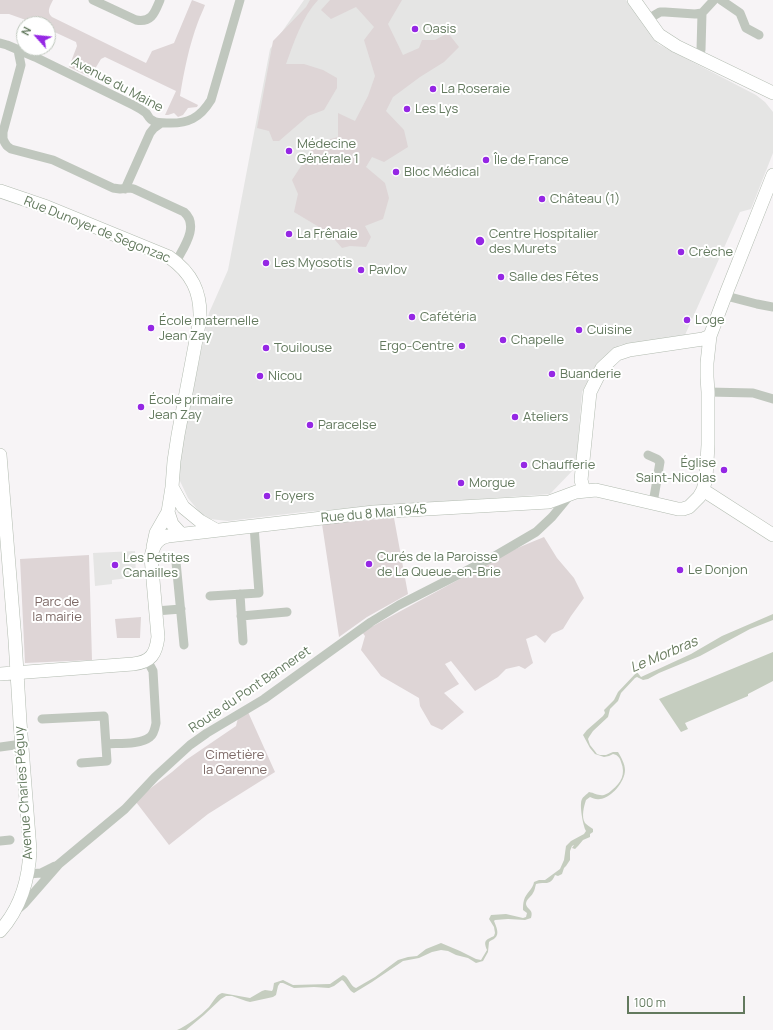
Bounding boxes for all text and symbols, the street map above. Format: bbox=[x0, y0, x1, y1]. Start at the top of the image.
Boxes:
north arrow bbox=[16, 16, 56, 56]
place label: Oasis bbox=[423, 21, 456, 37]
text: N bbox=[17, 24, 34, 38]
marker: Oasis bbox=[410, 24, 420, 34]
street label: Avenue du Maine bbox=[68, 54, 166, 116]
place label: La Roseraie bbox=[441, 81, 510, 97]
marker: La Roseraie bbox=[428, 84, 438, 94]
place label: Les Lys bbox=[415, 101, 458, 117]
marker: Les Lys bbox=[402, 104, 412, 114]
place label: Médecine Générale 1 bbox=[297, 136, 359, 167]
marker: Médecine Générale 1 bbox=[284, 146, 294, 156]
place label: Île de France bbox=[494, 152, 569, 168]
marker: Île de France bbox=[481, 155, 491, 165]
place label: Bloc Médical bbox=[404, 164, 479, 180]
marker: Bloc Médical bbox=[391, 167, 401, 177]
place label: Château (1) bbox=[550, 191, 620, 207]
street label: Rue Dunoyer de Segonzac bbox=[21, 193, 173, 267]
marker: Château (1) bbox=[537, 194, 547, 204]
place label: La Frênaie bbox=[297, 226, 358, 242]
place label: Centre Hospitalier des Murets bbox=[489, 226, 598, 257]
marker: La Frênaie bbox=[284, 229, 294, 239]
marker: Centre Hospitalier des Murets bbox=[474, 235, 486, 247]
place label: Crèche bbox=[689, 244, 733, 260]
marker: Crèche bbox=[676, 247, 686, 257]
place label: Les Myosotis bbox=[274, 255, 352, 271]
marker: Les Myosotis bbox=[261, 258, 271, 268]
place label: Pavlov bbox=[369, 262, 407, 278]
marker: Pavlov bbox=[356, 265, 366, 275]
place label: Salle des Fêtes bbox=[509, 269, 598, 285]
marker: Salle des Fêtes bbox=[496, 272, 506, 282]
place label: Cafétéria bbox=[420, 309, 476, 325]
marker: Cafétéria bbox=[407, 312, 417, 322]
place label: Loge bbox=[695, 312, 725, 328]
place label: École maternelle Jean Zay bbox=[159, 313, 259, 344]
marker: Loge bbox=[682, 315, 692, 325]
place label: Cuisine bbox=[587, 322, 632, 338]
marker: École maternelle Jean Zay bbox=[146, 323, 156, 333]
marker: Cuisine bbox=[574, 325, 584, 335]
place label: Chapelle bbox=[511, 332, 564, 348]
marker: Chapelle bbox=[498, 335, 508, 345]
place label: Ergo-Centre bbox=[380, 338, 454, 354]
place label: Touilouse bbox=[274, 340, 332, 356]
marker: Ergo-Centre bbox=[457, 341, 467, 351]
marker: Touilouse bbox=[261, 343, 271, 353]
place label: Buanderie bbox=[560, 366, 621, 382]
place label: Nicou bbox=[268, 368, 302, 384]
marker: Buanderie bbox=[547, 369, 557, 379]
marker: Nicou bbox=[255, 371, 265, 381]
place label: École primaire Jean Zay bbox=[149, 392, 233, 423]
marker: École primaire Jean Zay bbox=[136, 402, 146, 412]
place label: Ateliers bbox=[523, 409, 568, 425]
marker: Ateliers bbox=[510, 412, 520, 422]
place label: Paracelse bbox=[318, 417, 376, 433]
marker: Paracelse bbox=[305, 420, 315, 430]
place label: Église Saint-Nicolas bbox=[636, 455, 716, 486]
place label: Chaufferie bbox=[532, 457, 595, 473]
marker: Chaufferie bbox=[519, 460, 529, 470]
marker: Église Saint-Nicolas bbox=[719, 465, 729, 475]
place label: Morgue bbox=[469, 475, 515, 491]
marker: Morgue bbox=[456, 478, 466, 488]
place label: Foyers bbox=[275, 488, 314, 504]
marker: Foyers bbox=[262, 491, 272, 501]
street label: Rue du 8 Mai 1945 bbox=[320, 502, 428, 526]
place label: Curés de la Paroisse de La Queue-en-Brie bbox=[377, 549, 501, 580]
place label: Les Petites Canailles bbox=[123, 550, 190, 581]
marker: Curés de la Paroisse de La Queue-en-Brie bbox=[364, 559, 374, 569]
marker: Les Petites Canailles bbox=[110, 560, 120, 570]
place label: Le Donjon bbox=[688, 562, 748, 578]
marker: Le Donjon bbox=[675, 565, 685, 575]
park label: Parc de la mairie bbox=[32, 594, 82, 625]
water label: Le Morbras bbox=[628, 633, 700, 677]
street label: Route du Pont Banneret bbox=[186, 643, 314, 737]
street label: Avenue Charles Péguy bbox=[12, 726, 36, 860]
park label: Cimetière la Garenne bbox=[203, 747, 267, 778]
scale bar bbox=[629, 988, 747, 1014]
text: 100 m bbox=[634, 994, 666, 1011]

